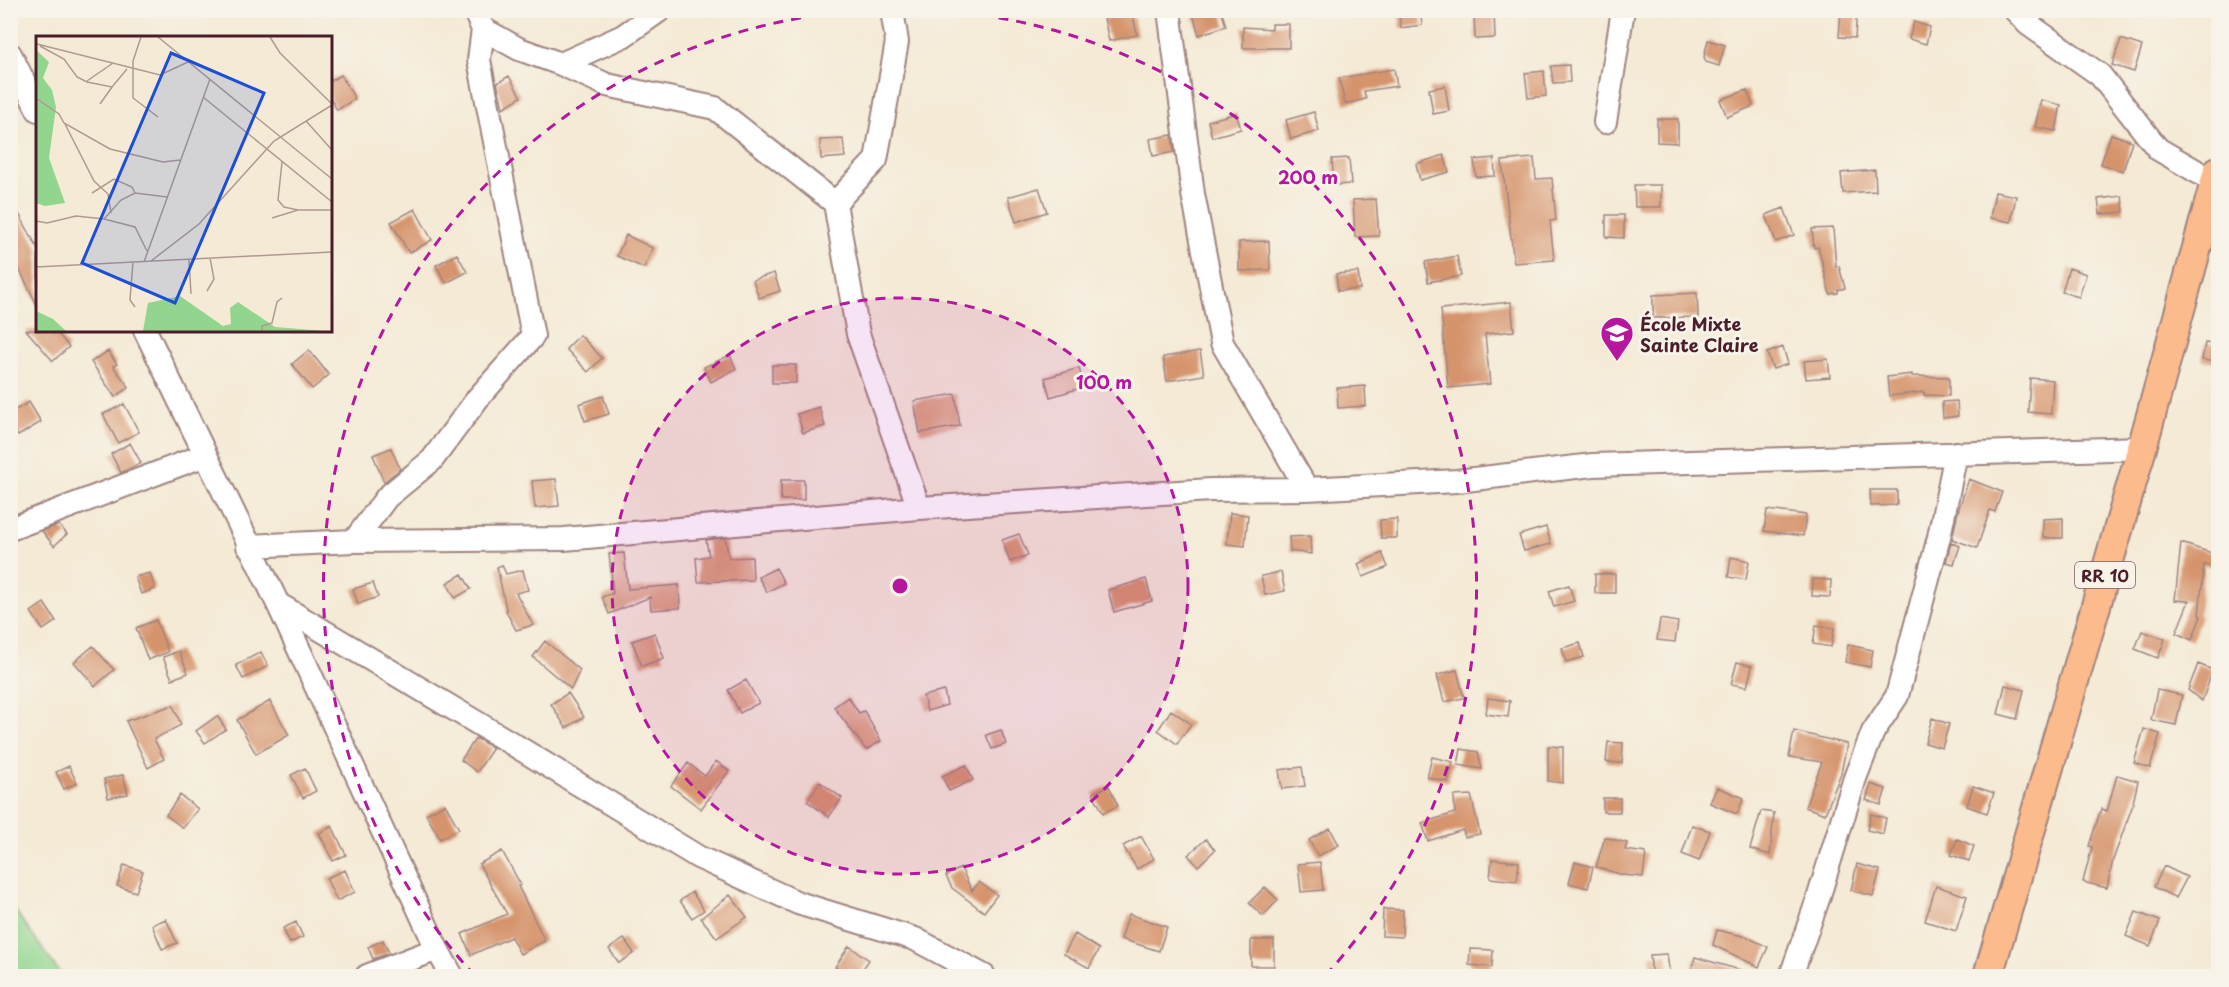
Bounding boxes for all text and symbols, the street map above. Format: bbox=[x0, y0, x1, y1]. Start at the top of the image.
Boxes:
inset map bbox=[36, 36, 332, 332]
text: 200 m bbox=[1278, 163, 1338, 190]
place label: École Mixte Sainte Claire bbox=[1640, 310, 1759, 358]
school or university icon: École Mixte Sainte Claire bbox=[1599, 315, 1635, 362]
text: 100 m bbox=[1076, 368, 1132, 395]
road number: RR 10 bbox=[2075, 562, 2135, 588]
centre of rings bbox=[890, 576, 910, 596]

